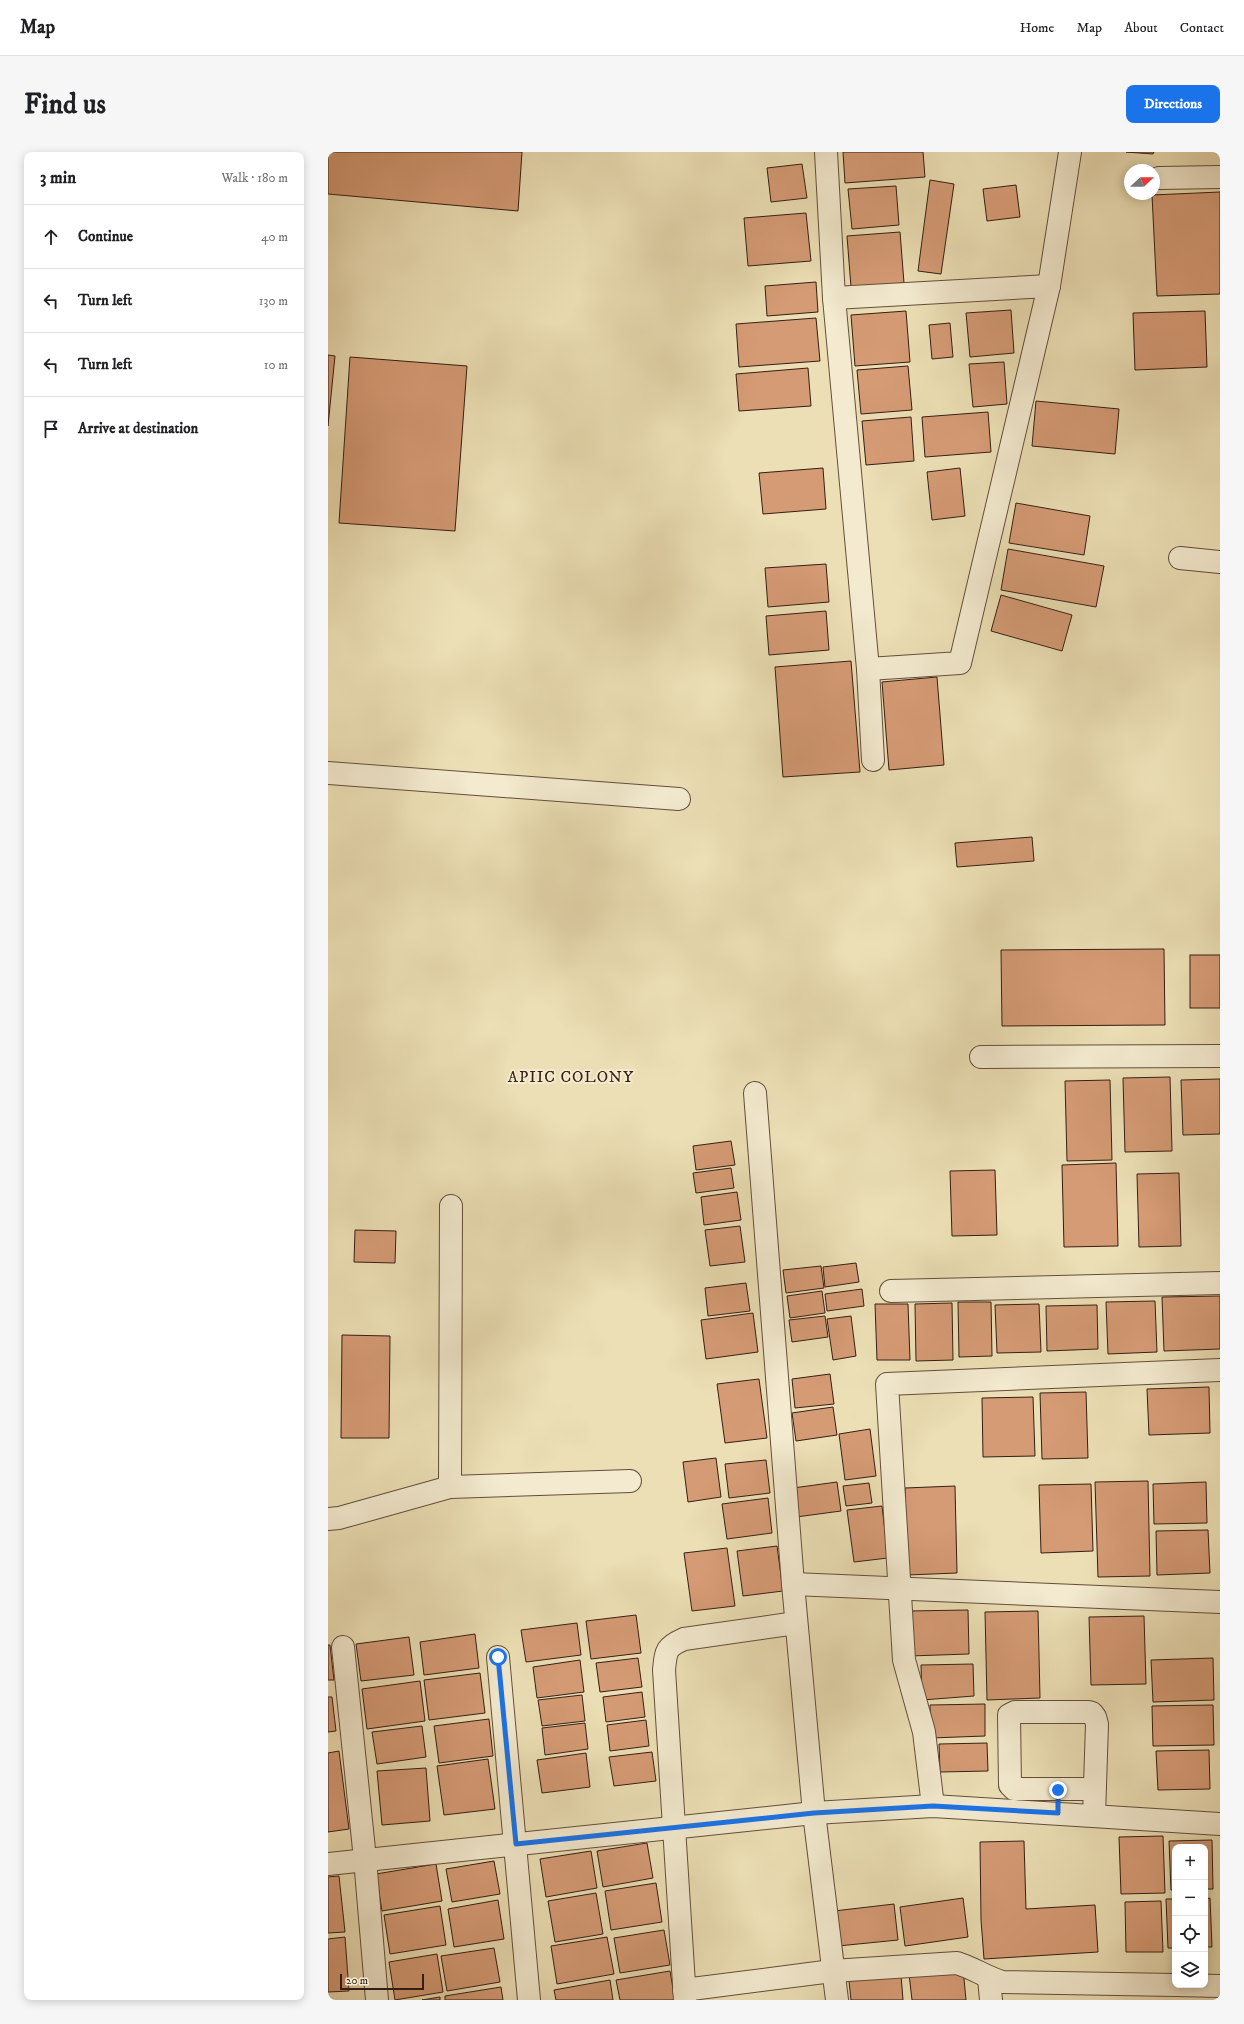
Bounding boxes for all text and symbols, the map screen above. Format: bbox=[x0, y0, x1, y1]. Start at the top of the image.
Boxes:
text: Map bbox=[20, 16, 55, 39]
text: Home bbox=[1020, 19, 1054, 37]
text: Map bbox=[1076, 19, 1102, 37]
text: About bbox=[1124, 19, 1158, 37]
text: Contact bbox=[1180, 19, 1224, 37]
button: Directions bbox=[1126, 85, 1220, 123]
text: Find us bbox=[24, 87, 106, 122]
north arrow bbox=[1124, 164, 1160, 200]
text: 3 min bbox=[40, 167, 76, 189]
text: Walk · 180 m bbox=[221, 170, 288, 186]
icon: ahead bbox=[40, 226, 62, 248]
text: Continue bbox=[78, 227, 133, 246]
text: 40 m bbox=[261, 229, 288, 245]
icon: left bbox=[40, 290, 62, 312]
text: Turn left bbox=[78, 291, 132, 310]
text: 130 m bbox=[259, 293, 288, 309]
icon: left bbox=[40, 354, 62, 376]
text: Turn left bbox=[78, 355, 132, 374]
text: 10 m bbox=[264, 357, 288, 373]
icon: arrive bbox=[40, 418, 62, 440]
text: Arrive at destination bbox=[78, 419, 198, 438]
district label: APIIC COLONY bbox=[508, 1067, 634, 1087]
route start bbox=[489, 1648, 507, 1666]
route end bbox=[1049, 1781, 1067, 1799]
map controls bbox=[1172, 1844, 1208, 1988]
button: + bbox=[1172, 1844, 1208, 1880]
button: − bbox=[1172, 1880, 1208, 1916]
button: locate bbox=[1172, 1916, 1208, 1952]
button: layers bbox=[1172, 1952, 1208, 1988]
scale bar bbox=[340, 1972, 424, 1991]
text: 20 m bbox=[346, 1974, 368, 1988]

